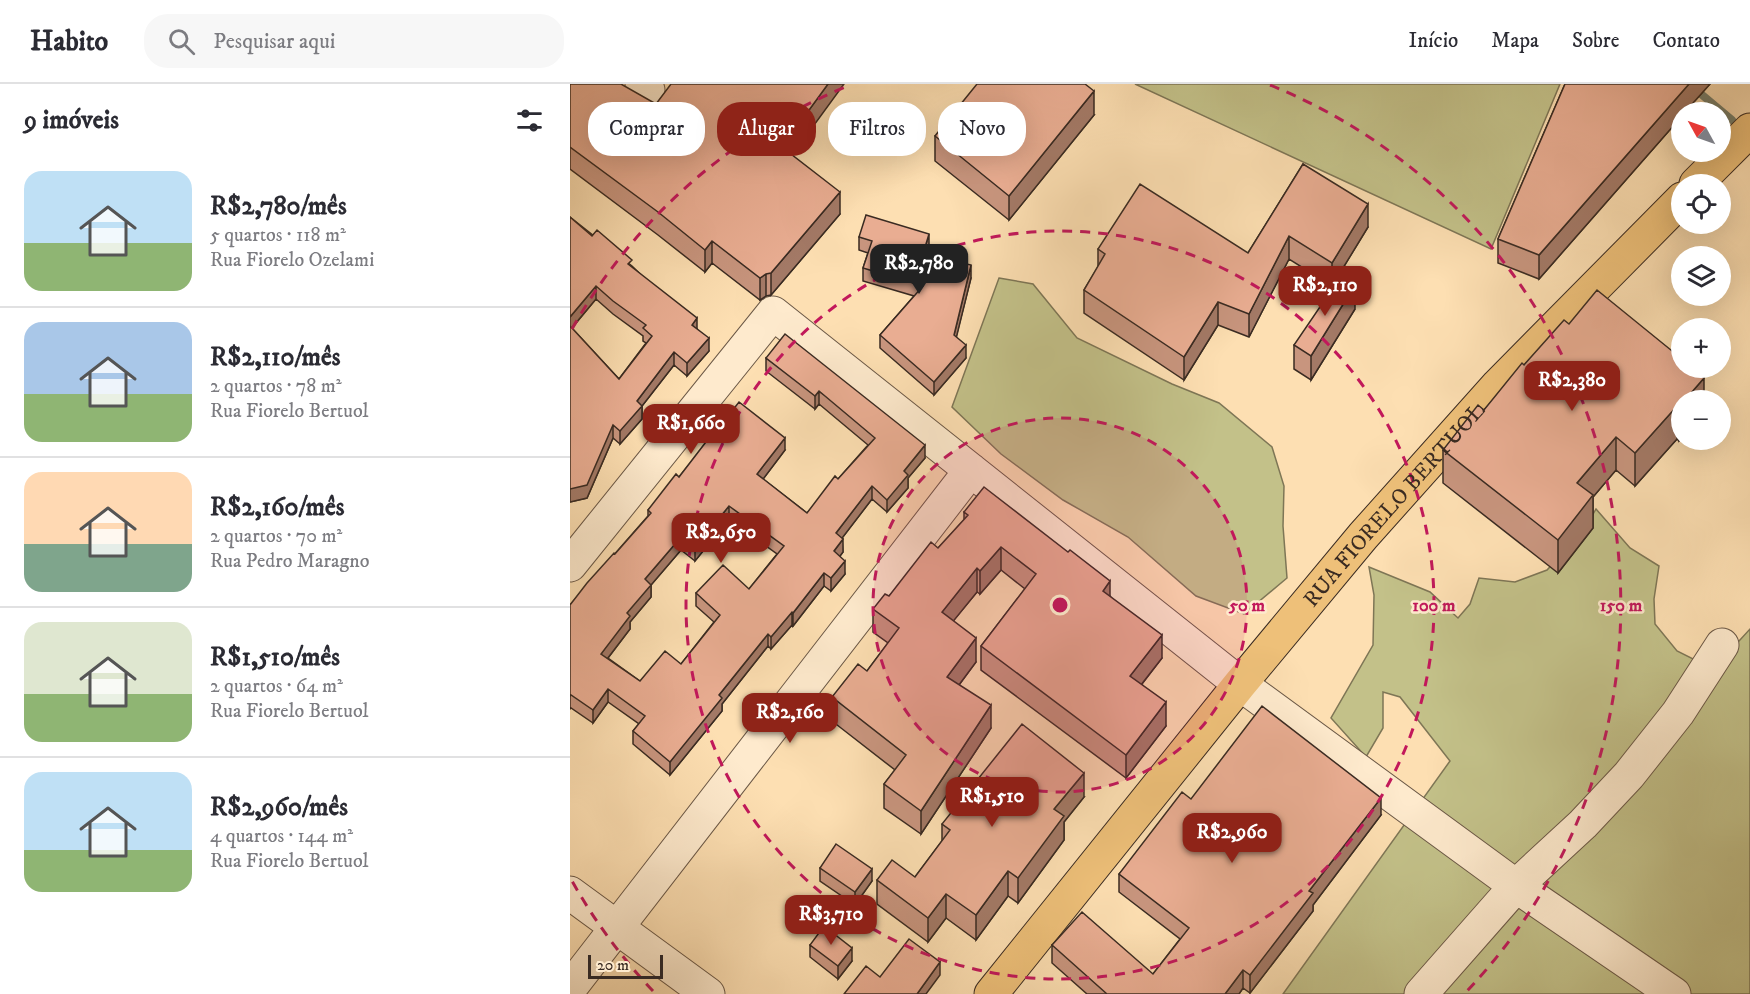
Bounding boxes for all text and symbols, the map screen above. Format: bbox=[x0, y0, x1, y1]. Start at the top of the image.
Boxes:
search box bbox=[144, 14, 564, 68]
text: Habito bbox=[30, 24, 108, 59]
icon: search bbox=[165, 25, 198, 58]
text: Pesquisar aqui bbox=[213, 28, 335, 55]
text: Início bbox=[1409, 28, 1458, 54]
text: Mapa bbox=[1491, 28, 1539, 54]
text: Sobre bbox=[1572, 28, 1619, 54]
text: Contato bbox=[1652, 28, 1720, 54]
chip: Comprar bbox=[588, 102, 705, 156]
chip: Alugar bbox=[717, 102, 816, 156]
chip: Filtros bbox=[828, 102, 926, 156]
chip: Novo bbox=[938, 102, 1026, 156]
north arrow bbox=[1671, 102, 1731, 162]
map controls bbox=[1671, 102, 1731, 450]
text: 9 imóveis bbox=[24, 104, 119, 137]
icon: filters bbox=[513, 104, 546, 137]
button: locate bbox=[1671, 174, 1731, 234]
text: R$2,780/mês bbox=[210, 190, 347, 223]
icon: home bbox=[72, 195, 144, 267]
text: 5 quartos · 118 m² bbox=[210, 223, 346, 248]
pin: R$2,780 bbox=[864, 244, 974, 295]
button: layers bbox=[1671, 246, 1731, 306]
text: Rua Fiorelo Ozelami bbox=[210, 248, 374, 273]
text: R$2,780 bbox=[884, 251, 954, 276]
pin: R$2,110 bbox=[1270, 266, 1380, 317]
text: R$2,110 bbox=[1292, 273, 1358, 298]
button: + bbox=[1671, 318, 1731, 378]
text: R$2,110/mês bbox=[210, 341, 341, 374]
icon: home bbox=[72, 346, 144, 418]
pin: R$2,380 bbox=[1517, 361, 1627, 412]
text: R$2,380 bbox=[1538, 368, 1606, 393]
text: 2 quartos · 78 m² bbox=[210, 374, 342, 399]
button: − bbox=[1671, 390, 1731, 450]
street label: RUA FIORELO BERTUOL bbox=[1298, 397, 1491, 613]
text: Rua Fiorelo Bertuol bbox=[210, 399, 369, 424]
pin: R$1,660 bbox=[636, 404, 746, 455]
text: R$1,660 bbox=[657, 411, 725, 436]
text: R$2,160/mês bbox=[210, 491, 344, 524]
icon: home bbox=[72, 496, 144, 568]
pin: R$2,650 bbox=[666, 513, 776, 564]
text: R$2,650 bbox=[686, 520, 756, 545]
text: 2 quartos · 70 m² bbox=[210, 524, 342, 549]
text: Rua Pedro Maragno bbox=[210, 549, 369, 574]
centre of rings bbox=[1050, 595, 1070, 615]
text: 50 m bbox=[1228, 595, 1265, 617]
text: 100 m bbox=[1412, 595, 1456, 617]
text: 150 m bbox=[1600, 595, 1643, 617]
text: R$1,510/mês bbox=[210, 641, 340, 674]
icon: home bbox=[72, 646, 144, 718]
text: 2 quartos · 64 m² bbox=[210, 674, 343, 699]
pin: R$2,160 bbox=[735, 693, 845, 744]
text: Rua Fiorelo Bertuol bbox=[210, 699, 369, 724]
text: R$2,160 bbox=[756, 700, 824, 725]
pin: R$1,510 bbox=[937, 777, 1047, 828]
text: R$1,510 bbox=[960, 784, 1024, 809]
text: R$2,960/mês bbox=[210, 791, 348, 824]
icon: home bbox=[72, 796, 144, 868]
pin: R$2,960 bbox=[1177, 813, 1287, 864]
text: R$2,960 bbox=[1197, 820, 1267, 845]
text: 4 quartos · 144 m² bbox=[210, 824, 353, 849]
text: Rua Fiorelo Bertuol bbox=[210, 849, 369, 874]
pin: R$3,710 bbox=[776, 895, 886, 946]
text: R$3,710 bbox=[799, 902, 863, 927]
scale bar bbox=[588, 952, 663, 980]
text: 20 m bbox=[597, 955, 629, 975]

